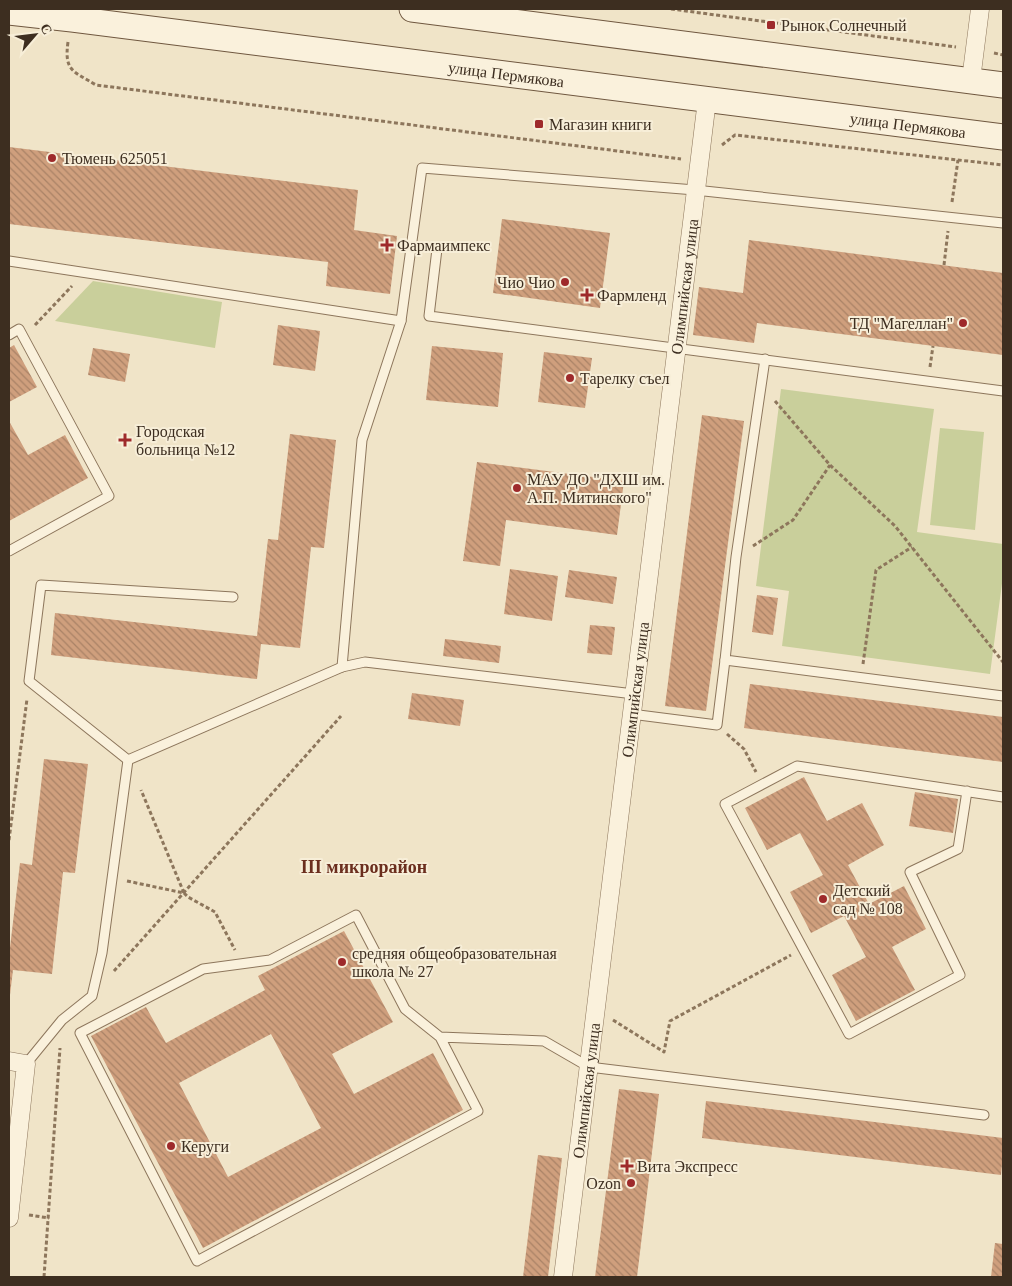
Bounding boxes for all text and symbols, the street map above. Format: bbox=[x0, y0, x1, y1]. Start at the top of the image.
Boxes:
north arrow bbox=[10, 10, 60, 60]
place label: Рынок Cолнечный bbox=[781, 17, 907, 34]
marker: Рынок Cолнечный bbox=[765, 19, 777, 31]
text: С bbox=[37, 21, 55, 37]
street label: улица Пермякова bbox=[447, 59, 565, 90]
street label: улица Пермякова bbox=[849, 110, 967, 141]
place label: Магазин книги bbox=[549, 116, 652, 133]
marker: Магазин книги bbox=[533, 118, 545, 130]
place label: Тюмень 625051 bbox=[62, 150, 168, 167]
marker: Тюмень 625051 bbox=[46, 152, 58, 164]
street label: Олимпийская улица bbox=[668, 218, 702, 355]
place label: Фармаимпекс bbox=[397, 237, 490, 255]
marker: Фармаимпекс bbox=[381, 239, 393, 251]
place label: Чио Чио bbox=[497, 274, 555, 291]
marker: Чио Чио bbox=[559, 276, 571, 288]
place label: Фармленд bbox=[597, 287, 666, 305]
marker: Фармленд bbox=[581, 289, 593, 301]
place label: ТД "Магеллан" bbox=[850, 315, 953, 333]
marker: ТД "Магеллан" bbox=[957, 317, 969, 329]
place label: Тарелку съел bbox=[580, 370, 670, 388]
marker: Тарелку съел bbox=[564, 372, 576, 384]
place label: Городская больница №12 bbox=[136, 423, 235, 459]
marker: Городская больница №12 bbox=[118, 433, 132, 447]
place label: МАУ ДО "ДХШ им. А.П. Митинского" bbox=[527, 471, 665, 506]
marker: МАУ ДО "ДХШ им. А.П. Митинского" bbox=[511, 482, 523, 494]
street label: Олимпийская улица bbox=[619, 621, 652, 758]
district label: III микрорайон bbox=[301, 857, 427, 877]
place label: Детский сад № 108 bbox=[833, 882, 903, 918]
marker: Детский сад № 108 bbox=[817, 893, 829, 905]
place label: средняя общеобразовательная школа № 27 bbox=[352, 945, 558, 980]
marker: средняя общеобразовательная школа № 27 bbox=[336, 956, 348, 968]
street label: Олимпийская улица bbox=[570, 1022, 603, 1159]
place label: Керуги bbox=[181, 1138, 230, 1156]
marker: Керуги bbox=[165, 1140, 177, 1152]
place label: Вита Экспресс bbox=[637, 1158, 738, 1176]
marker: Вита Экспресс bbox=[621, 1160, 633, 1172]
place label: Ozon bbox=[586, 1175, 621, 1192]
marker: Ozon bbox=[625, 1177, 637, 1189]

